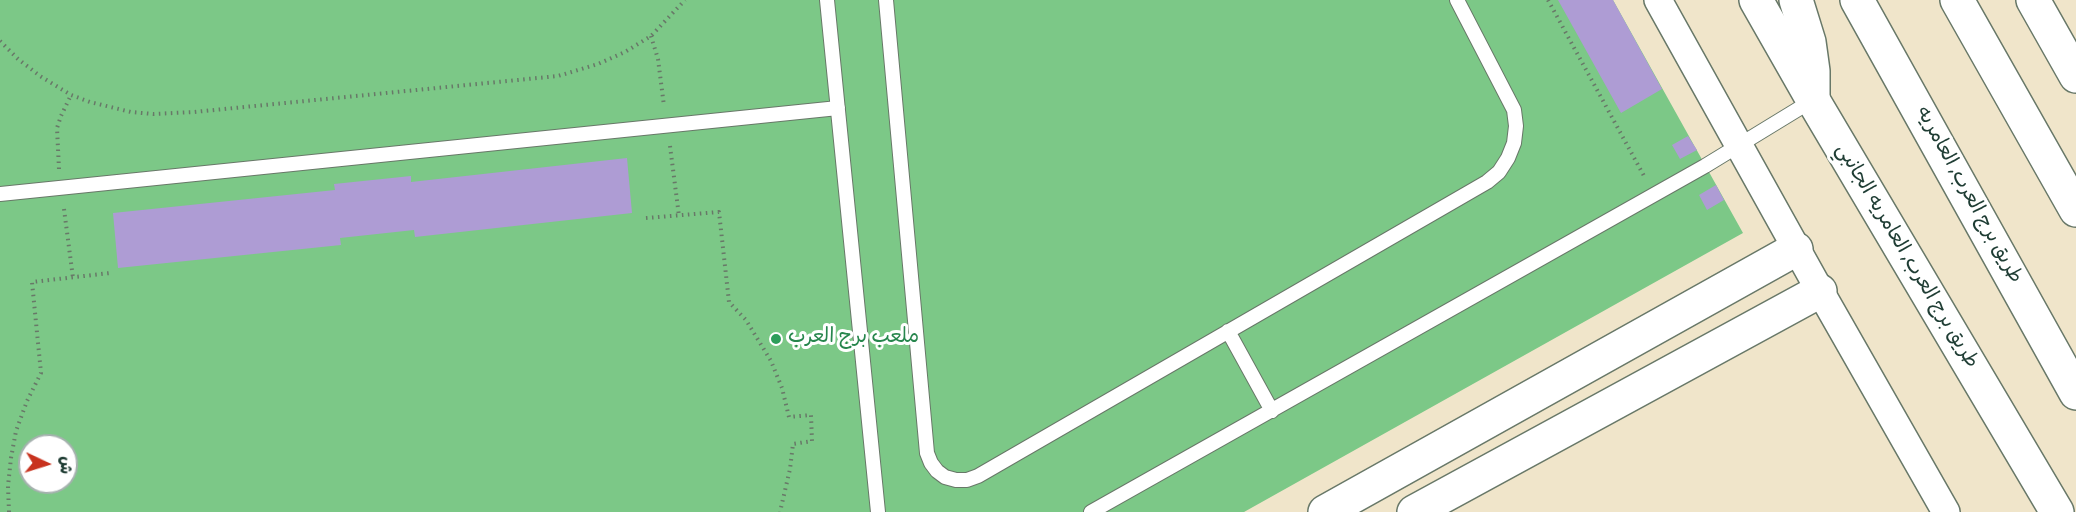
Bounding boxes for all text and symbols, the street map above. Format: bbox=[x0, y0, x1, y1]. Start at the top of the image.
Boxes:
street label: طريق برج العرب, العامريه bbox=[1908, 103, 2026, 289]
street label: طريق برج العرب, العامريه الجانبي bbox=[1828, 140, 1982, 374]
place label: ملعب برج العرب bbox=[788, 327, 919, 351]
marker: ملعب برج العرب bbox=[769, 332, 783, 346]
north arrow bbox=[18, 434, 78, 494]
text: ش bbox=[52, 456, 77, 475]

